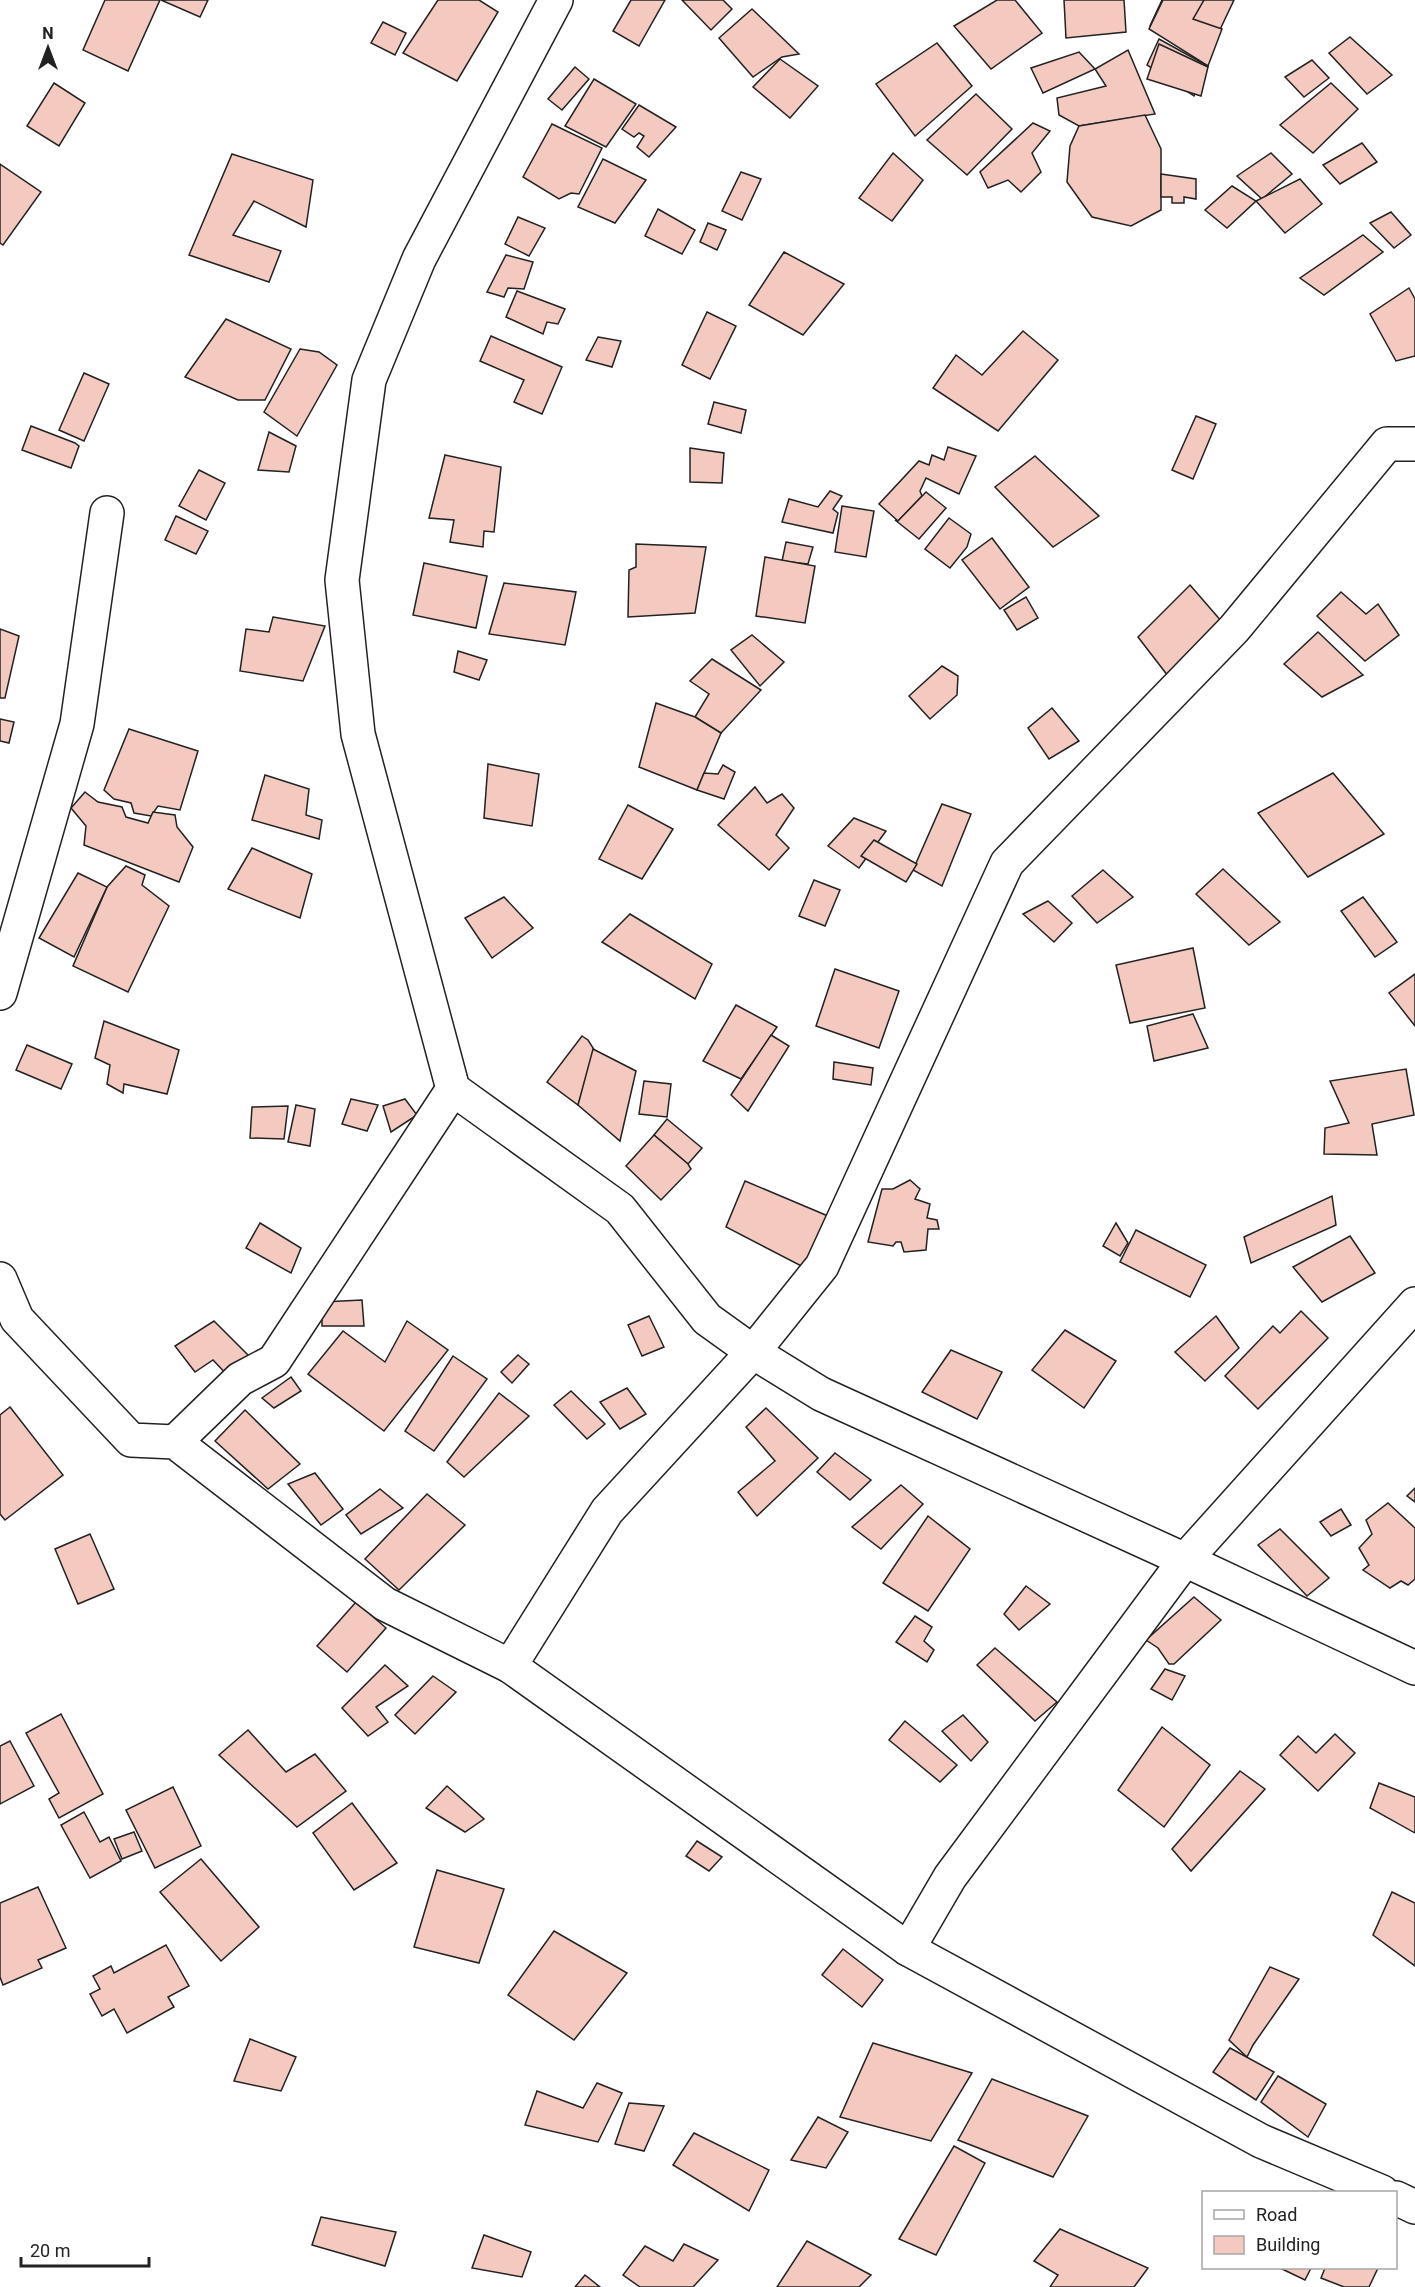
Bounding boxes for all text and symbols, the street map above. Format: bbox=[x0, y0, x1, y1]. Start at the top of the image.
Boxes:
north arrow bbox=[18, 18, 78, 78]
text: N bbox=[42, 24, 54, 43]
legend bbox=[1202, 2191, 1397, 2269]
text: Road bbox=[1256, 2204, 1297, 2225]
scale bar bbox=[21, 2230, 148, 2268]
text: Building bbox=[1256, 2234, 1320, 2255]
text: 20 m bbox=[30, 2240, 70, 2261]

